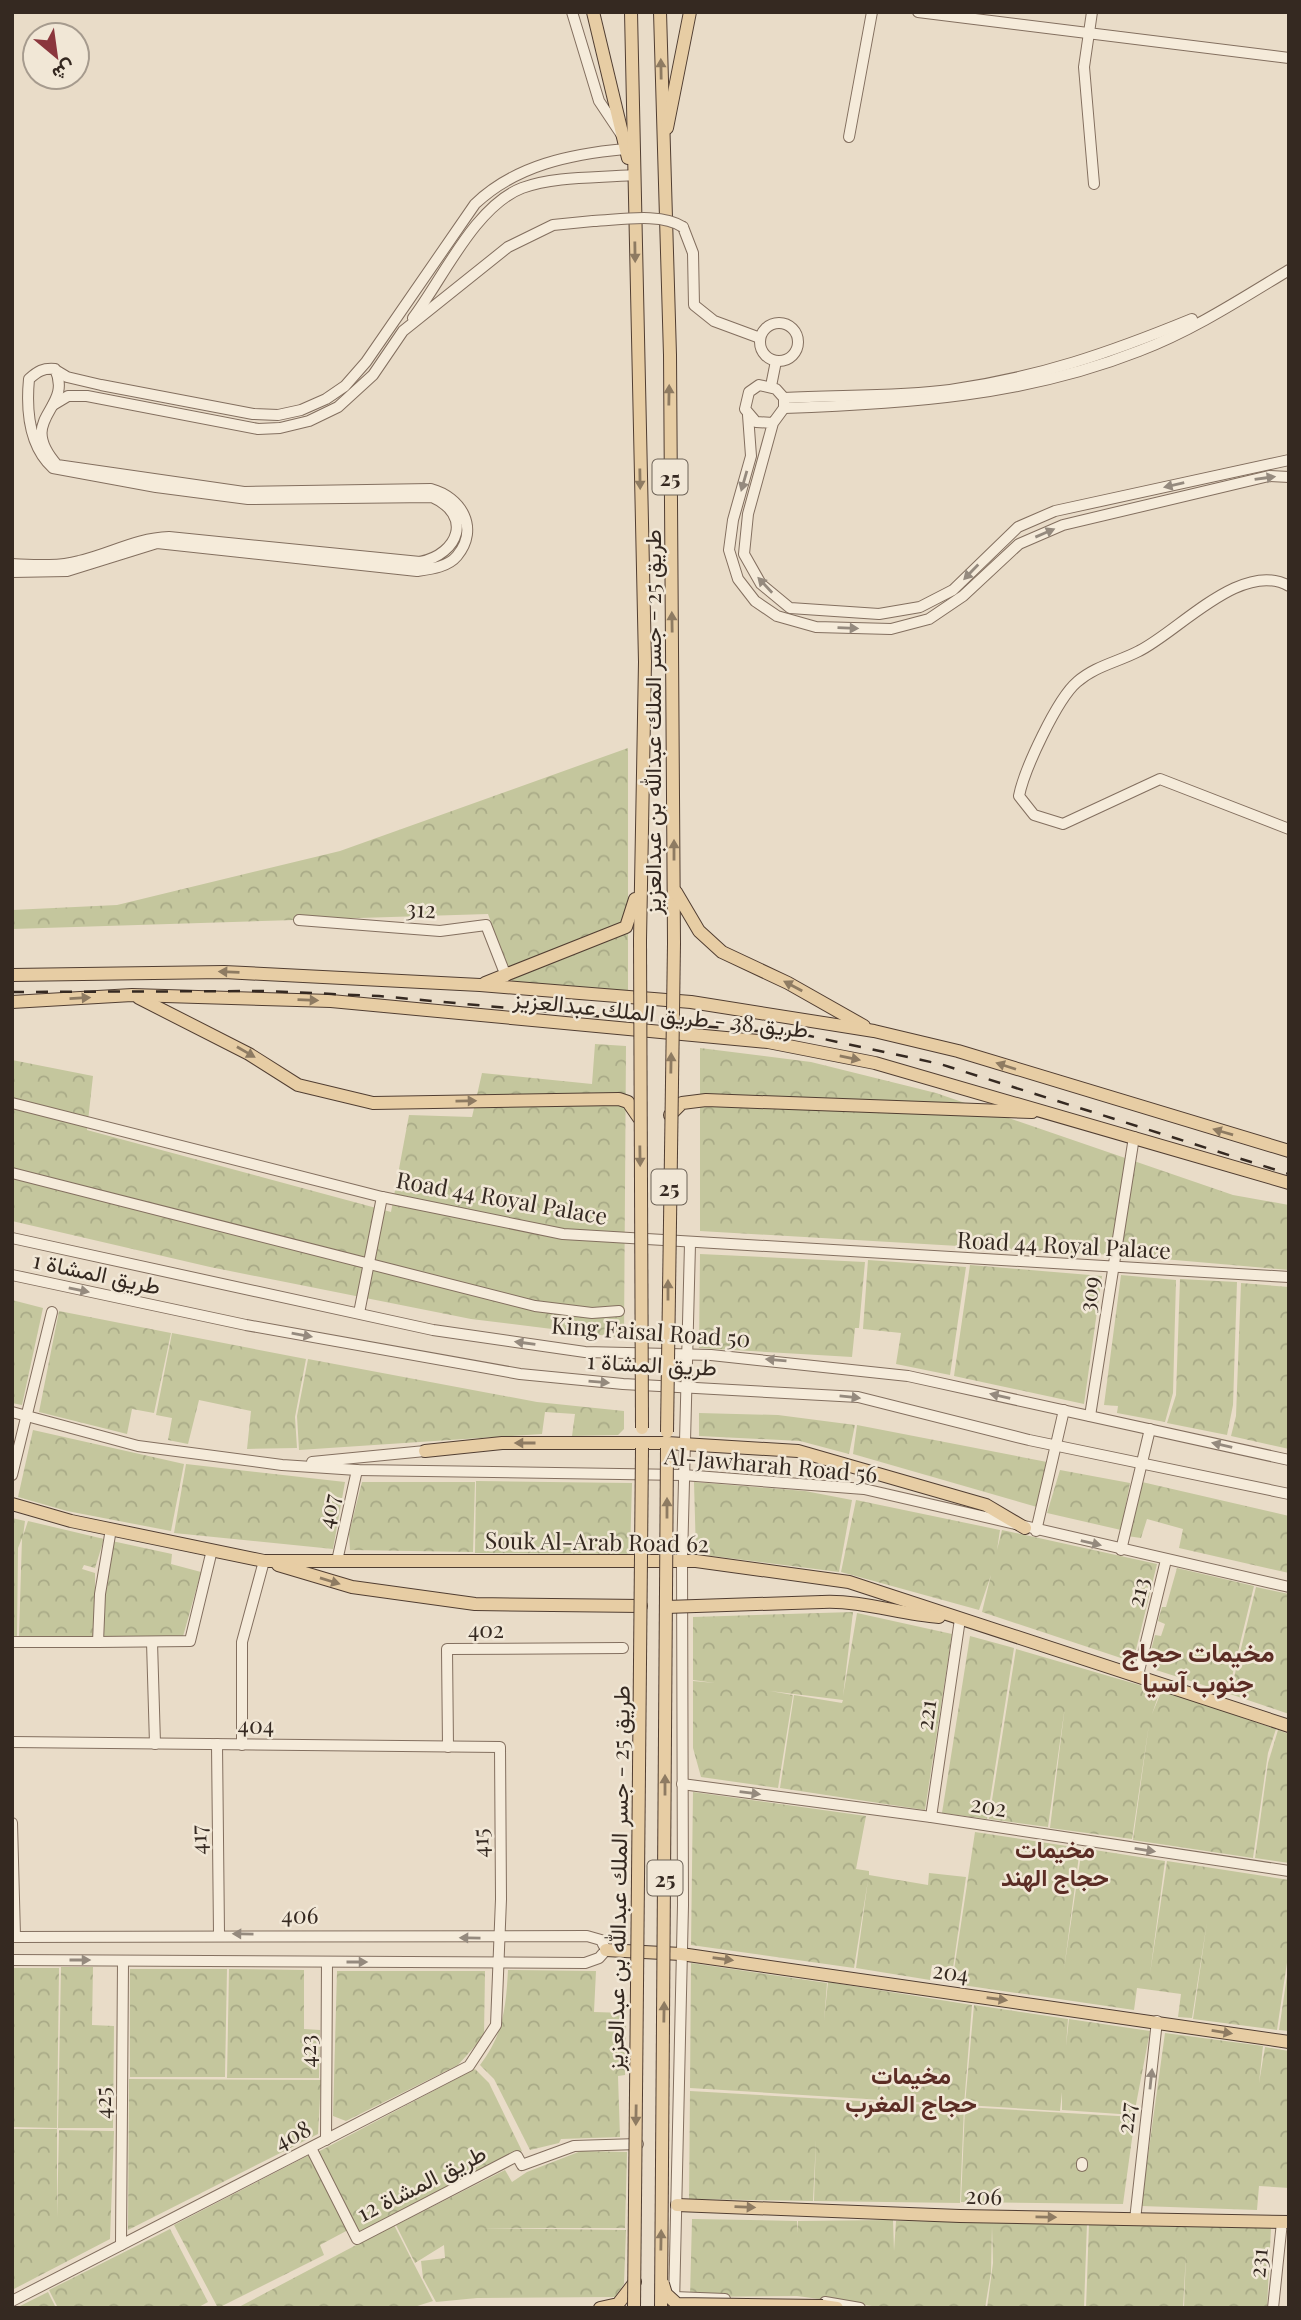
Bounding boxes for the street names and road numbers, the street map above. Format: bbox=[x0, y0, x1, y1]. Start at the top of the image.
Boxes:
road number: 25 bbox=[652, 460, 688, 494]
street label: طريق 25 - جسر الملك عبدالله بن عبدالعزيز bbox=[636, 529, 668, 916]
street label: 312 bbox=[405, 892, 437, 924]
street label: طريق 38 - طريق الملك عبدالعزيز bbox=[511, 982, 810, 1045]
street label: Road 44 Royal Palace bbox=[394, 1163, 610, 1231]
road number: 25 bbox=[652, 1170, 686, 1204]
street label: Road 44 Royal Palace bbox=[956, 1223, 1172, 1265]
street label: طريق المشاة 1 bbox=[30, 1243, 164, 1302]
street label: 309 bbox=[1070, 1274, 1106, 1314]
street label: King Faisal Road 50 bbox=[550, 1309, 752, 1353]
street label: طريق المشاة 1 bbox=[586, 1344, 718, 1383]
street label: Al-Jawharah Road 56 bbox=[662, 1439, 879, 1489]
street label: 407 bbox=[308, 1490, 346, 1531]
street label: Souk Al-Arab Road 62 bbox=[485, 1524, 709, 1558]
street label: 213 bbox=[1118, 1574, 1156, 1610]
street label: 402 bbox=[468, 1613, 504, 1644]
street label: طريق 25 - جسر الملك عبدالله بن عبدالعزيز bbox=[598, 1685, 637, 2072]
street label: 221 bbox=[908, 1697, 943, 1732]
street label: 404 bbox=[237, 1708, 275, 1740]
street label: 202 bbox=[969, 1787, 1009, 1823]
street label: 417 bbox=[181, 1824, 213, 1855]
street label: 415 bbox=[463, 1828, 495, 1858]
road number: 25 bbox=[648, 1860, 682, 1896]
street label: 406 bbox=[281, 1898, 319, 1930]
street label: 204 bbox=[931, 1953, 971, 1989]
street label: 423 bbox=[291, 2035, 322, 2067]
street label: 425 bbox=[86, 2087, 117, 2119]
street label: 227 bbox=[1108, 2100, 1142, 2135]
street label: 408 bbox=[268, 2112, 316, 2156]
street label: طريق المشاة 12 bbox=[351, 2136, 491, 2229]
street label: 206 bbox=[965, 2179, 1003, 2211]
street label: 231 bbox=[1240, 2246, 1274, 2279]

